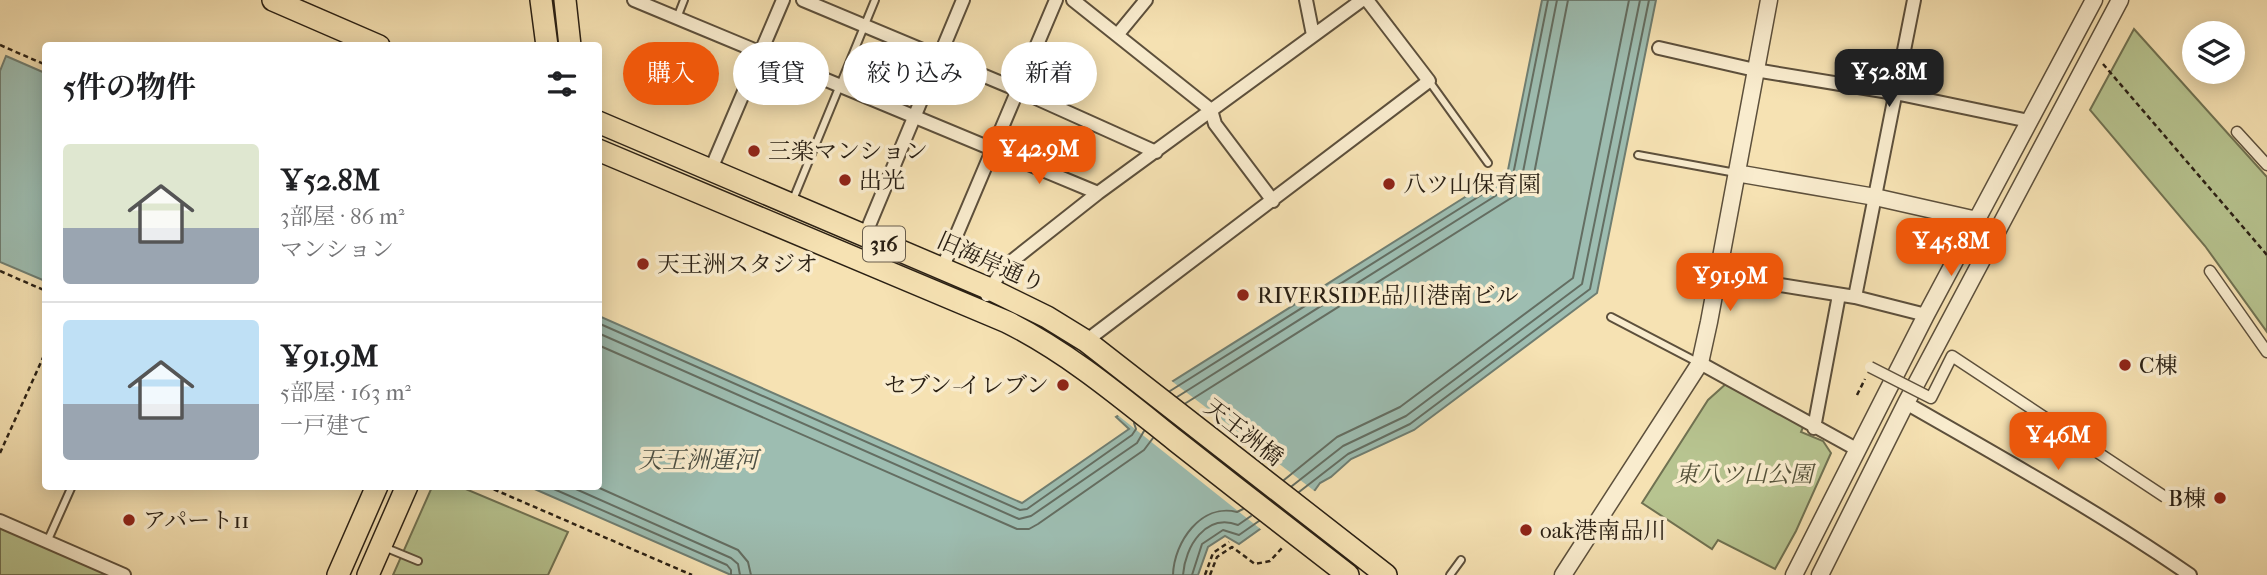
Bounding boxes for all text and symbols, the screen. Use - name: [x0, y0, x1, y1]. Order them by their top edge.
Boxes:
- map controls: [2182, 21, 2245, 84]
- button: layers: [2182, 21, 2245, 84]
- chip: 購入: [623, 42, 719, 105]
- chip: 賃貸: [733, 42, 829, 105]
- chip: 絞り込み: [843, 42, 987, 105]
- chip: 新着: [1001, 42, 1097, 105]
- pin: ¥52.8M: [1832, 50, 1946, 109]
- text: ¥52.8M: [1851, 58, 1927, 85]
- icon: filters: [543, 65, 581, 103]
- text: 5件の物件: [63, 70, 196, 105]
- pin: ¥42.9M: [982, 127, 1096, 186]
- text: ¥42.9M: [999, 135, 1079, 162]
- place label: 三楽マンション: [768, 138, 928, 165]
- marker: 三楽マンション: [746, 143, 762, 159]
- text: ¥52.8M: [280, 163, 380, 198]
- place label: 出光: [859, 167, 905, 194]
- place label: 八ツ山保育園: [1403, 171, 1541, 198]
- icon: home: [119, 172, 203, 256]
- marker: 出光: [837, 172, 853, 188]
- marker: 八ツ山保育園: [1381, 176, 1397, 192]
- text: 3部屋 · 86 m²: [280, 203, 405, 230]
- pin: ¥45.8M: [1894, 218, 2008, 278]
- road number: 316: [863, 226, 905, 262]
- street label: 旧海岸通り: [933, 227, 1049, 298]
- text: ¥45.8M: [1912, 227, 1990, 254]
- text: マンション: [280, 236, 394, 263]
- place label: 天王洲スタジオ: [657, 251, 818, 278]
- pin: ¥91.9M: [1673, 254, 1787, 313]
- marker: 天王洲スタジオ: [635, 256, 651, 272]
- text: ¥91.9M: [1692, 262, 1768, 289]
- place label: RIVERSIDE品川港南ビル: [1257, 282, 1519, 309]
- marker: RIVERSIDE品川港南ビル: [1235, 287, 1251, 303]
- text: ¥91.9M: [280, 339, 378, 374]
- icon: home: [119, 348, 203, 432]
- place label: C棟: [2139, 352, 2178, 379]
- marker: C棟: [2117, 357, 2133, 373]
- place label: セブン-イレブン: [884, 372, 1049, 399]
- marker: セブン-イレブン: [1055, 377, 1071, 393]
- text: 5部屋 · 163 m²: [280, 379, 411, 406]
- street label: 天王洲橋: [1199, 393, 1288, 471]
- text: 一戸建て: [280, 412, 372, 439]
- pin: ¥46M: [2017, 412, 2099, 472]
- text: ¥46M: [2026, 421, 2090, 448]
- water label: 天王洲運河: [638, 446, 762, 474]
- park label: 東八ツ山公園: [1675, 461, 1817, 488]
- place label: B棟: [2168, 485, 2206, 512]
- marker: B棟: [2212, 490, 2228, 506]
- place label: アパート11: [143, 507, 250, 534]
- marker: アパート11: [121, 512, 137, 528]
- place label: oak港南品川: [1540, 517, 1666, 544]
- marker: oak港南品川: [1518, 522, 1534, 538]

